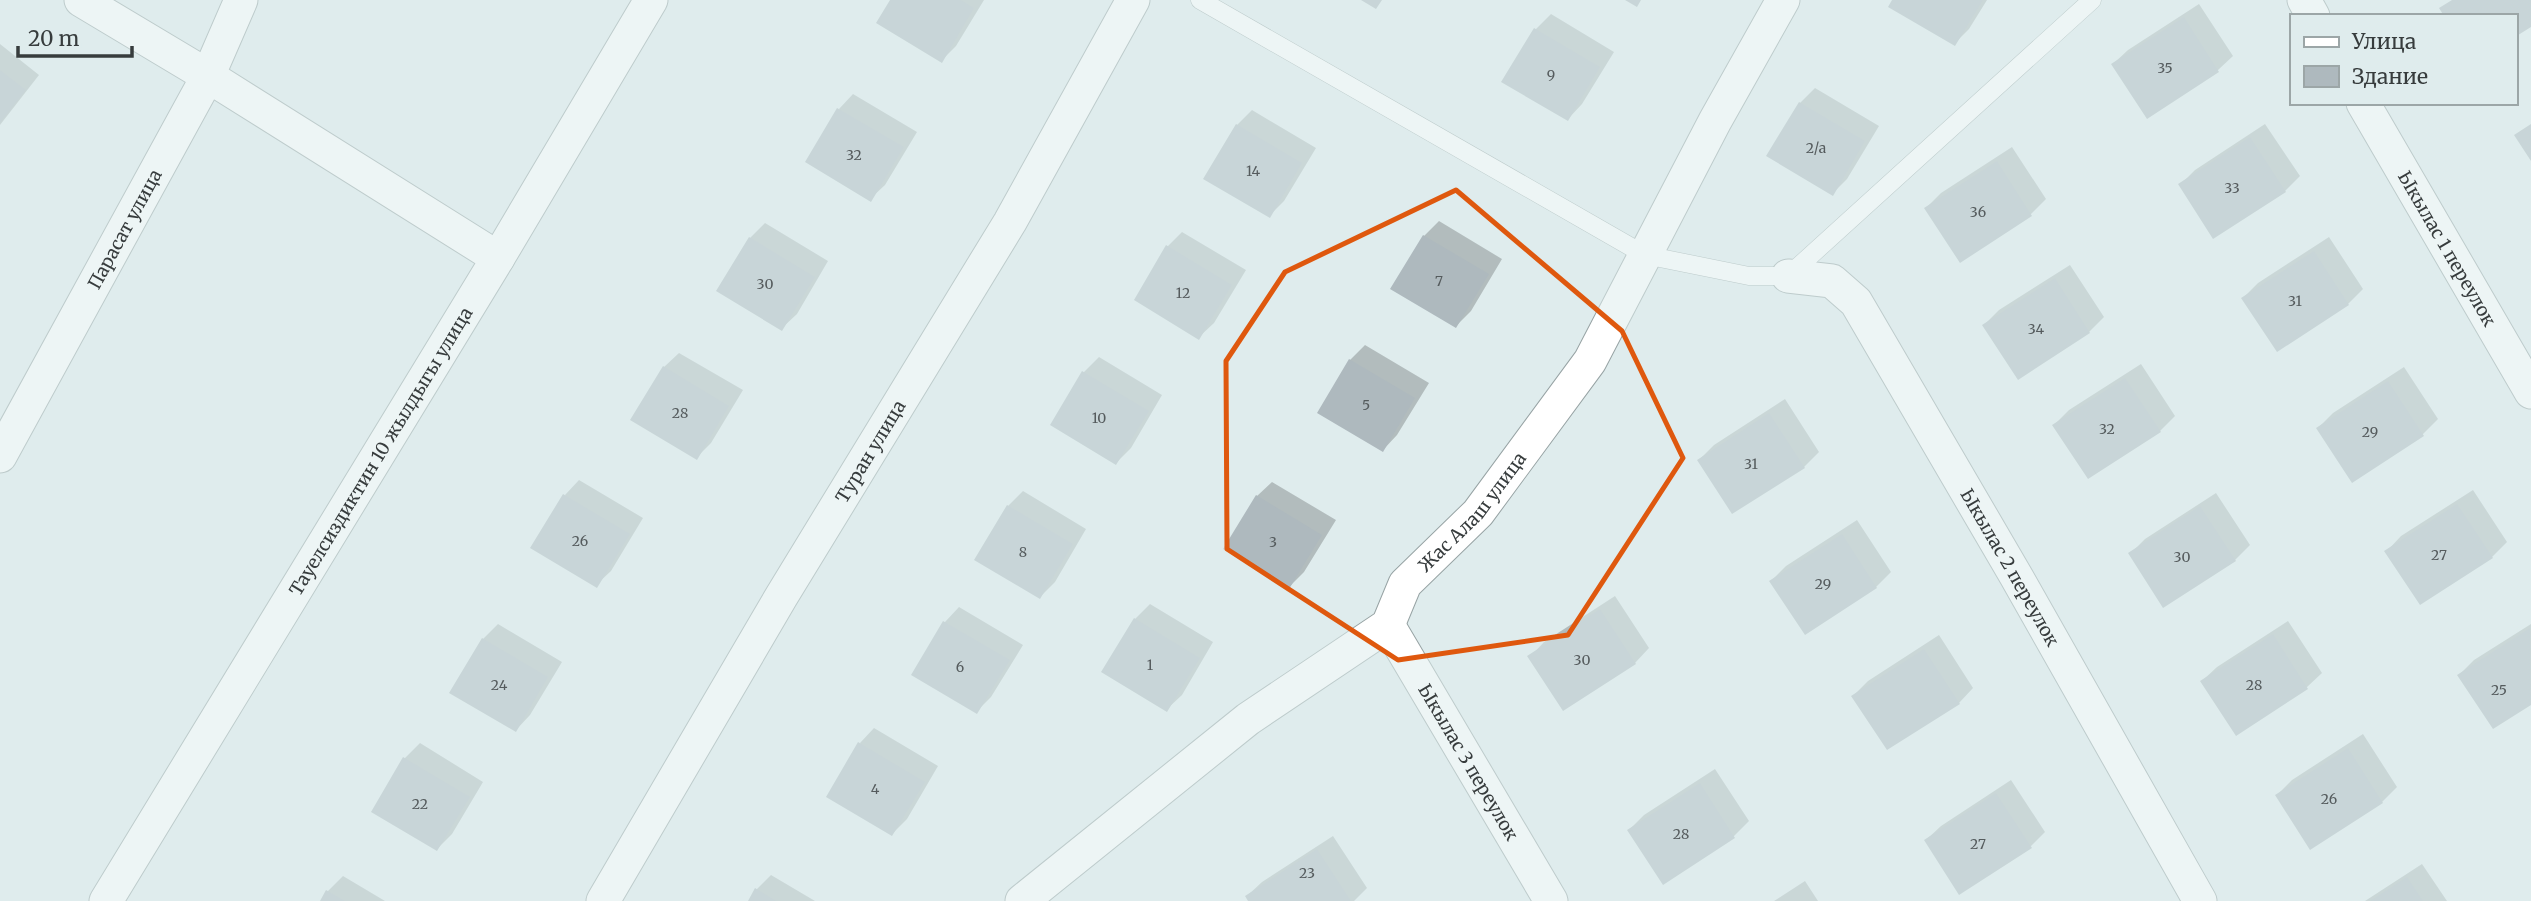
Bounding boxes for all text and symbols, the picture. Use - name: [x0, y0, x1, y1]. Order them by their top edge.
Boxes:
- scale bar: [18, 14, 131, 58]
- legend: [2290, 14, 2517, 105]
- text: 20 m: [28, 25, 80, 52]
- text: Улица: [2351, 28, 2416, 55]
- house number: 35: [2157, 59, 2173, 77]
- text: Здание: [2352, 63, 2428, 90]
- house number: 9: [1547, 66, 1555, 84]
- house number: 2/a: [1806, 139, 1827, 157]
- house number: 32: [846, 146, 862, 164]
- house number: 14: [1246, 162, 1260, 180]
- street label: Парасат улица: [82, 165, 167, 293]
- street label: Ыкылас 1 переулок: [2393, 166, 2502, 331]
- house number: 33: [2224, 179, 2240, 197]
- house number: 36: [1970, 203, 1986, 221]
- house number: 7: [1435, 272, 1443, 290]
- house number: 30: [757, 275, 773, 293]
- house number: 12: [1176, 284, 1190, 302]
- house number: 31: [2288, 292, 2302, 310]
- street label: Тауелсиздиктин 10 жылдыгы улица: [284, 302, 477, 599]
- house number: 34: [2028, 320, 2045, 338]
- street label: Туран улица: [830, 395, 910, 507]
- house number: 5: [1362, 396, 1370, 414]
- house number: 28: [672, 404, 688, 422]
- house number: 10: [1092, 409, 1106, 427]
- house number: 32: [2099, 420, 2115, 438]
- house number: 29: [2362, 423, 2378, 441]
- street label: Жас Алаш улица: [1413, 447, 1531, 577]
- house number: 31: [1744, 455, 1758, 473]
- street label: Ыкылас 2 переулок: [1956, 484, 2065, 651]
- house number: 26: [572, 532, 588, 550]
- house number: 3: [1269, 533, 1277, 551]
- house number: 8: [1019, 543, 1027, 561]
- house number: 27: [2431, 546, 2447, 564]
- house number: 30: [2174, 548, 2190, 566]
- house number: 29: [1815, 575, 1831, 593]
- house number: 30: [1574, 651, 1590, 669]
- house number: 1: [1147, 656, 1153, 674]
- house number: 6: [956, 658, 964, 676]
- house number: 24: [491, 676, 508, 694]
- house number: 28: [2246, 676, 2262, 694]
- street label: Ыкылас 3 переулок: [1414, 679, 1524, 845]
- house number: 25: [2491, 681, 2507, 699]
- house number: 4: [871, 780, 880, 798]
- house number: 26: [2321, 790, 2337, 808]
- house number: 22: [412, 795, 428, 813]
- house number: 28: [1673, 825, 1689, 843]
- house number: 27: [1970, 835, 1986, 853]
- house number: 23: [1299, 864, 1315, 882]

